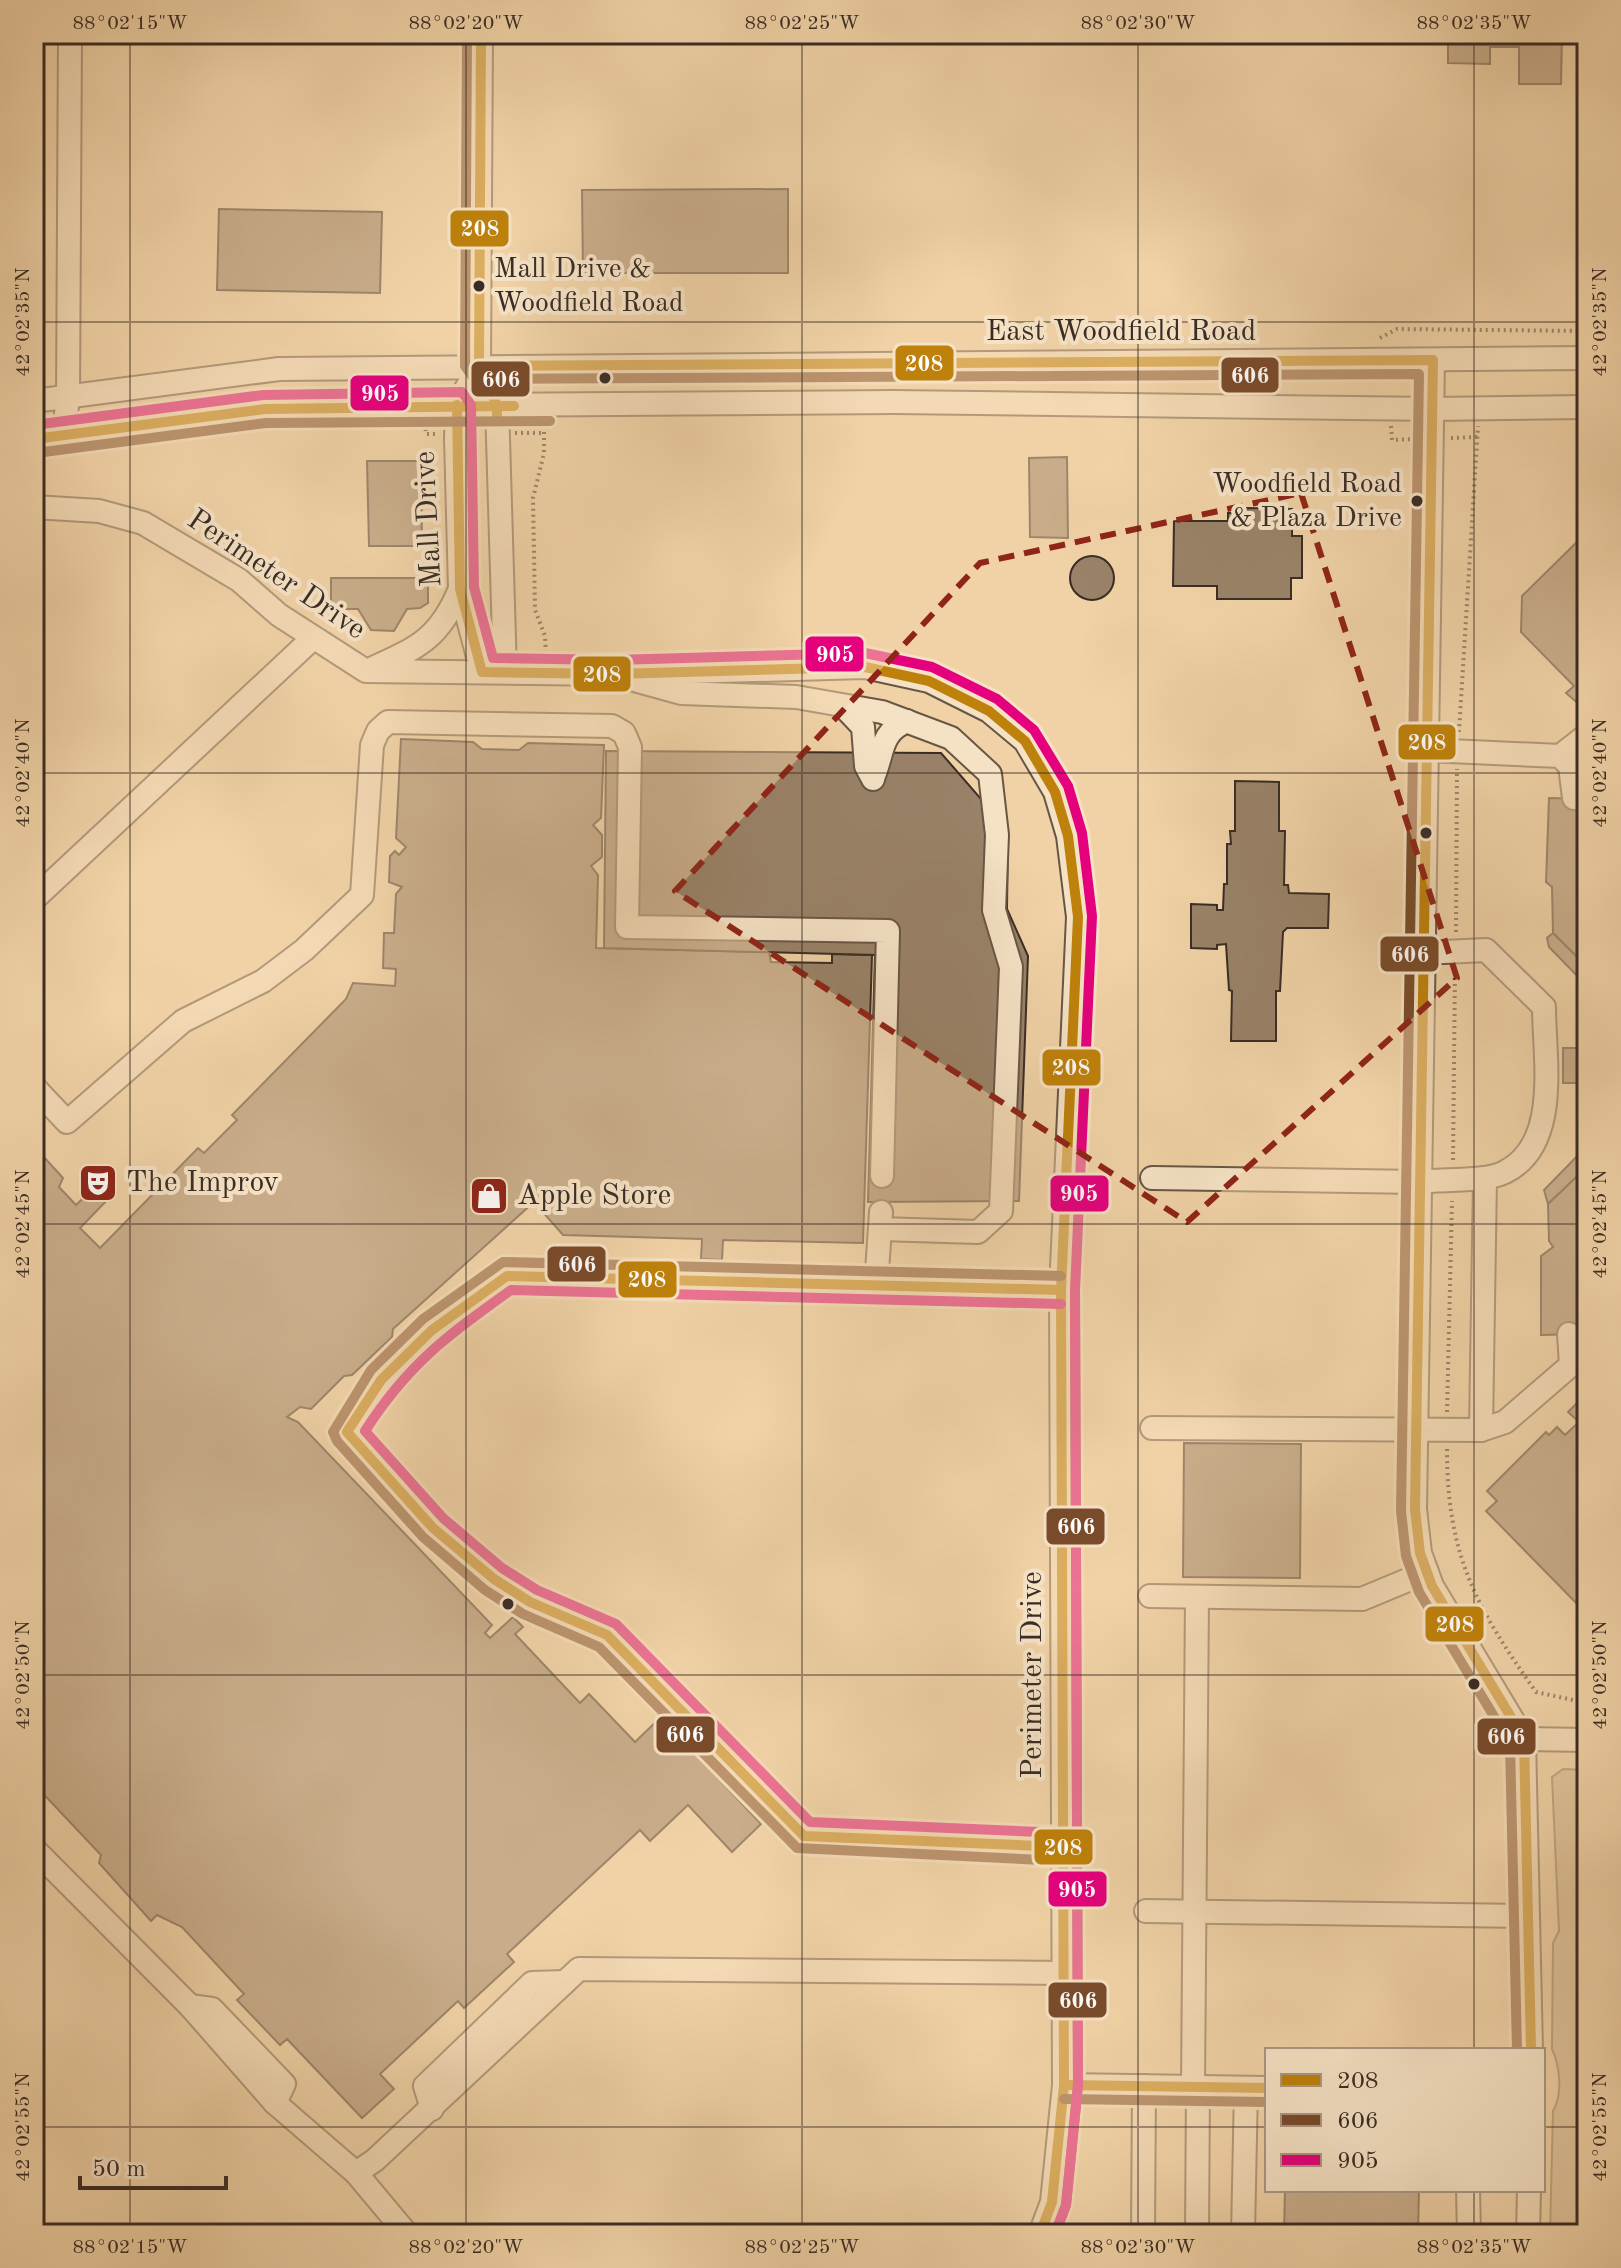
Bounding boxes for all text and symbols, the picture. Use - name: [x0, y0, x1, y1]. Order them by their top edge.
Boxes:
- text: 88°02'15"W: [72, 14, 188, 34]
- text: 88°02'20"W: [408, 14, 524, 34]
- text: 88°02'25"W: [744, 14, 860, 34]
- text: 88°02'30"W: [1080, 14, 1196, 34]
- text: 88°02'35"W: [1416, 14, 1532, 34]
- line badge: 208: [449, 209, 510, 248]
- text: 208: [461, 219, 499, 241]
- place label: Mall Drive & Woodfield Road: [494, 256, 684, 318]
- text: 42°02'35"N: [14, 267, 34, 377]
- text: 42°02'35"N: [1591, 267, 1611, 377]
- marker: Mall Drive & Woodfield Road: [471, 278, 487, 294]
- street label: East Woodfield Road: [986, 317, 1256, 347]
- line badge: 208: [894, 344, 955, 382]
- text: 208: [905, 354, 943, 376]
- line badge: 606: [1220, 356, 1280, 394]
- line badge: 606: [470, 360, 531, 398]
- text: 606: [1231, 366, 1269, 388]
- text: 606: [482, 370, 520, 392]
- unlabelled marker: [597, 370, 613, 386]
- line badge: 905: [349, 374, 410, 412]
- text: 905: [361, 384, 399, 406]
- street label: Mall Drive: [410, 450, 448, 588]
- place label: Woodfield Road & Plaza Drive: [1212, 471, 1402, 533]
- marker: Woodfield Road & Plaza Drive: [1409, 493, 1425, 509]
- street label: Perimeter Drive: [182, 504, 370, 646]
- line badge: 905: [804, 635, 865, 673]
- text: 905: [816, 645, 854, 667]
- line badge: 208: [572, 655, 632, 693]
- text: 208: [583, 665, 621, 687]
- text: 42°02'40"N: [14, 718, 34, 828]
- text: 42°02'40"N: [1591, 718, 1611, 828]
- line badge: 208: [1397, 723, 1457, 761]
- text: 208: [1408, 733, 1446, 755]
- unlabelled marker: [1418, 825, 1434, 841]
- line badge: 606: [1379, 935, 1440, 973]
- text: 606: [1391, 945, 1429, 967]
- line badge: 208: [1041, 1048, 1102, 1087]
- text: 208: [1052, 1058, 1090, 1080]
- theatre icon: The Improv: [77, 1162, 119, 1204]
- place label: The Improv: [126, 1168, 279, 1198]
- text: 42°02'45"N: [14, 1169, 34, 1279]
- text: 42°02'45"N: [1591, 1169, 1611, 1279]
- line badge: 905: [1049, 1174, 1110, 1213]
- shop icon: Apple Store: [468, 1175, 510, 1217]
- place label: Apple Store: [517, 1181, 671, 1211]
- text: 905: [1060, 1184, 1098, 1206]
- line badge: 606: [546, 1245, 607, 1283]
- text: 606: [558, 1255, 596, 1277]
- line badge: 208: [617, 1260, 678, 1299]
- text: 208: [628, 1270, 666, 1292]
- line badge: 606: [1045, 1507, 1106, 1546]
- text: 606: [1057, 1517, 1095, 1539]
- street label: Perimeter Drive: [1018, 1571, 1048, 1779]
- unlabelled marker: [500, 1596, 516, 1612]
- line badge: 208: [1424, 1605, 1485, 1643]
- text: 208: [1436, 1615, 1474, 1637]
- text: 42°02'50"N: [14, 1620, 34, 1730]
- text: 42°02'50"N: [1591, 1620, 1611, 1730]
- unlabelled marker: [1466, 1676, 1482, 1692]
- line badge: 606: [655, 1715, 716, 1754]
- line badge: 606: [1476, 1717, 1537, 1756]
- text: 606: [666, 1725, 704, 1747]
- text: 606: [1487, 1727, 1525, 1749]
- line badge: 208: [1033, 1828, 1094, 1866]
- text: 208: [1044, 1838, 1082, 1860]
- line badge: 905: [1047, 1870, 1108, 1908]
- text: 905: [1058, 1880, 1096, 1902]
- line badge: 606: [1047, 1981, 1108, 2019]
- text: 606: [1059, 1991, 1097, 2013]
- legend: [1265, 2048, 1545, 2192]
- text: 208: [1337, 2070, 1379, 2094]
- text: 42°02'55"N: [14, 2072, 34, 2182]
- text: 42°02'55"N: [1591, 2072, 1611, 2182]
- text: 606: [1337, 2110, 1379, 2134]
- scale bar: [80, 2140, 226, 2190]
- text: 905: [1337, 2150, 1379, 2174]
- text: 50 m: [92, 2158, 146, 2182]
- text: 88°02'15"W: [72, 2238, 188, 2258]
- text: 88°02'20"W: [408, 2238, 524, 2258]
- text: 88°02'25"W: [744, 2238, 860, 2258]
- text: 88°02'30"W: [1080, 2238, 1196, 2258]
- text: 88°02'35"W: [1416, 2238, 1532, 2258]

